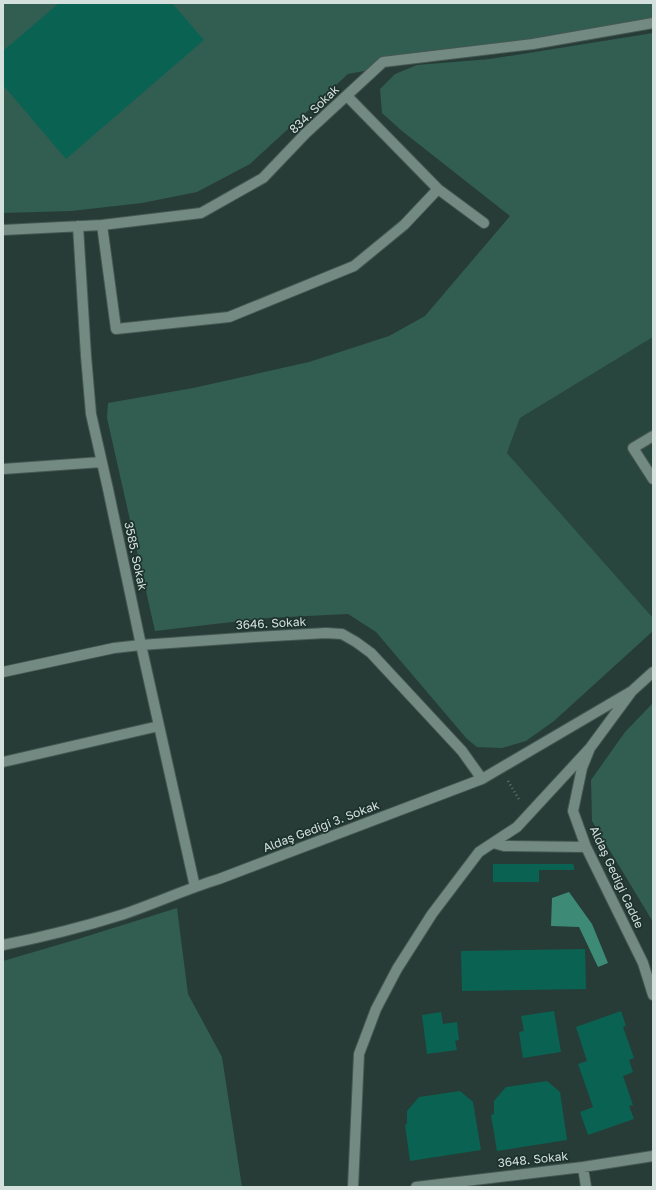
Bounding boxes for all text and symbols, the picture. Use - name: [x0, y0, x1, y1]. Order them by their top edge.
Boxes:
- street label: 834. Sokak: [286, 81, 342, 136]
- street label: 3585. Sokak: [121, 520, 151, 592]
- street label: 3646. Sokak: [235, 614, 307, 632]
- street label: Aldaş Gediği 3. Sokak: [261, 797, 381, 855]
- street label: Aldaş Gediği Cadde: [587, 823, 647, 931]
- street label: 3648. Sokak: [497, 1148, 569, 1170]

